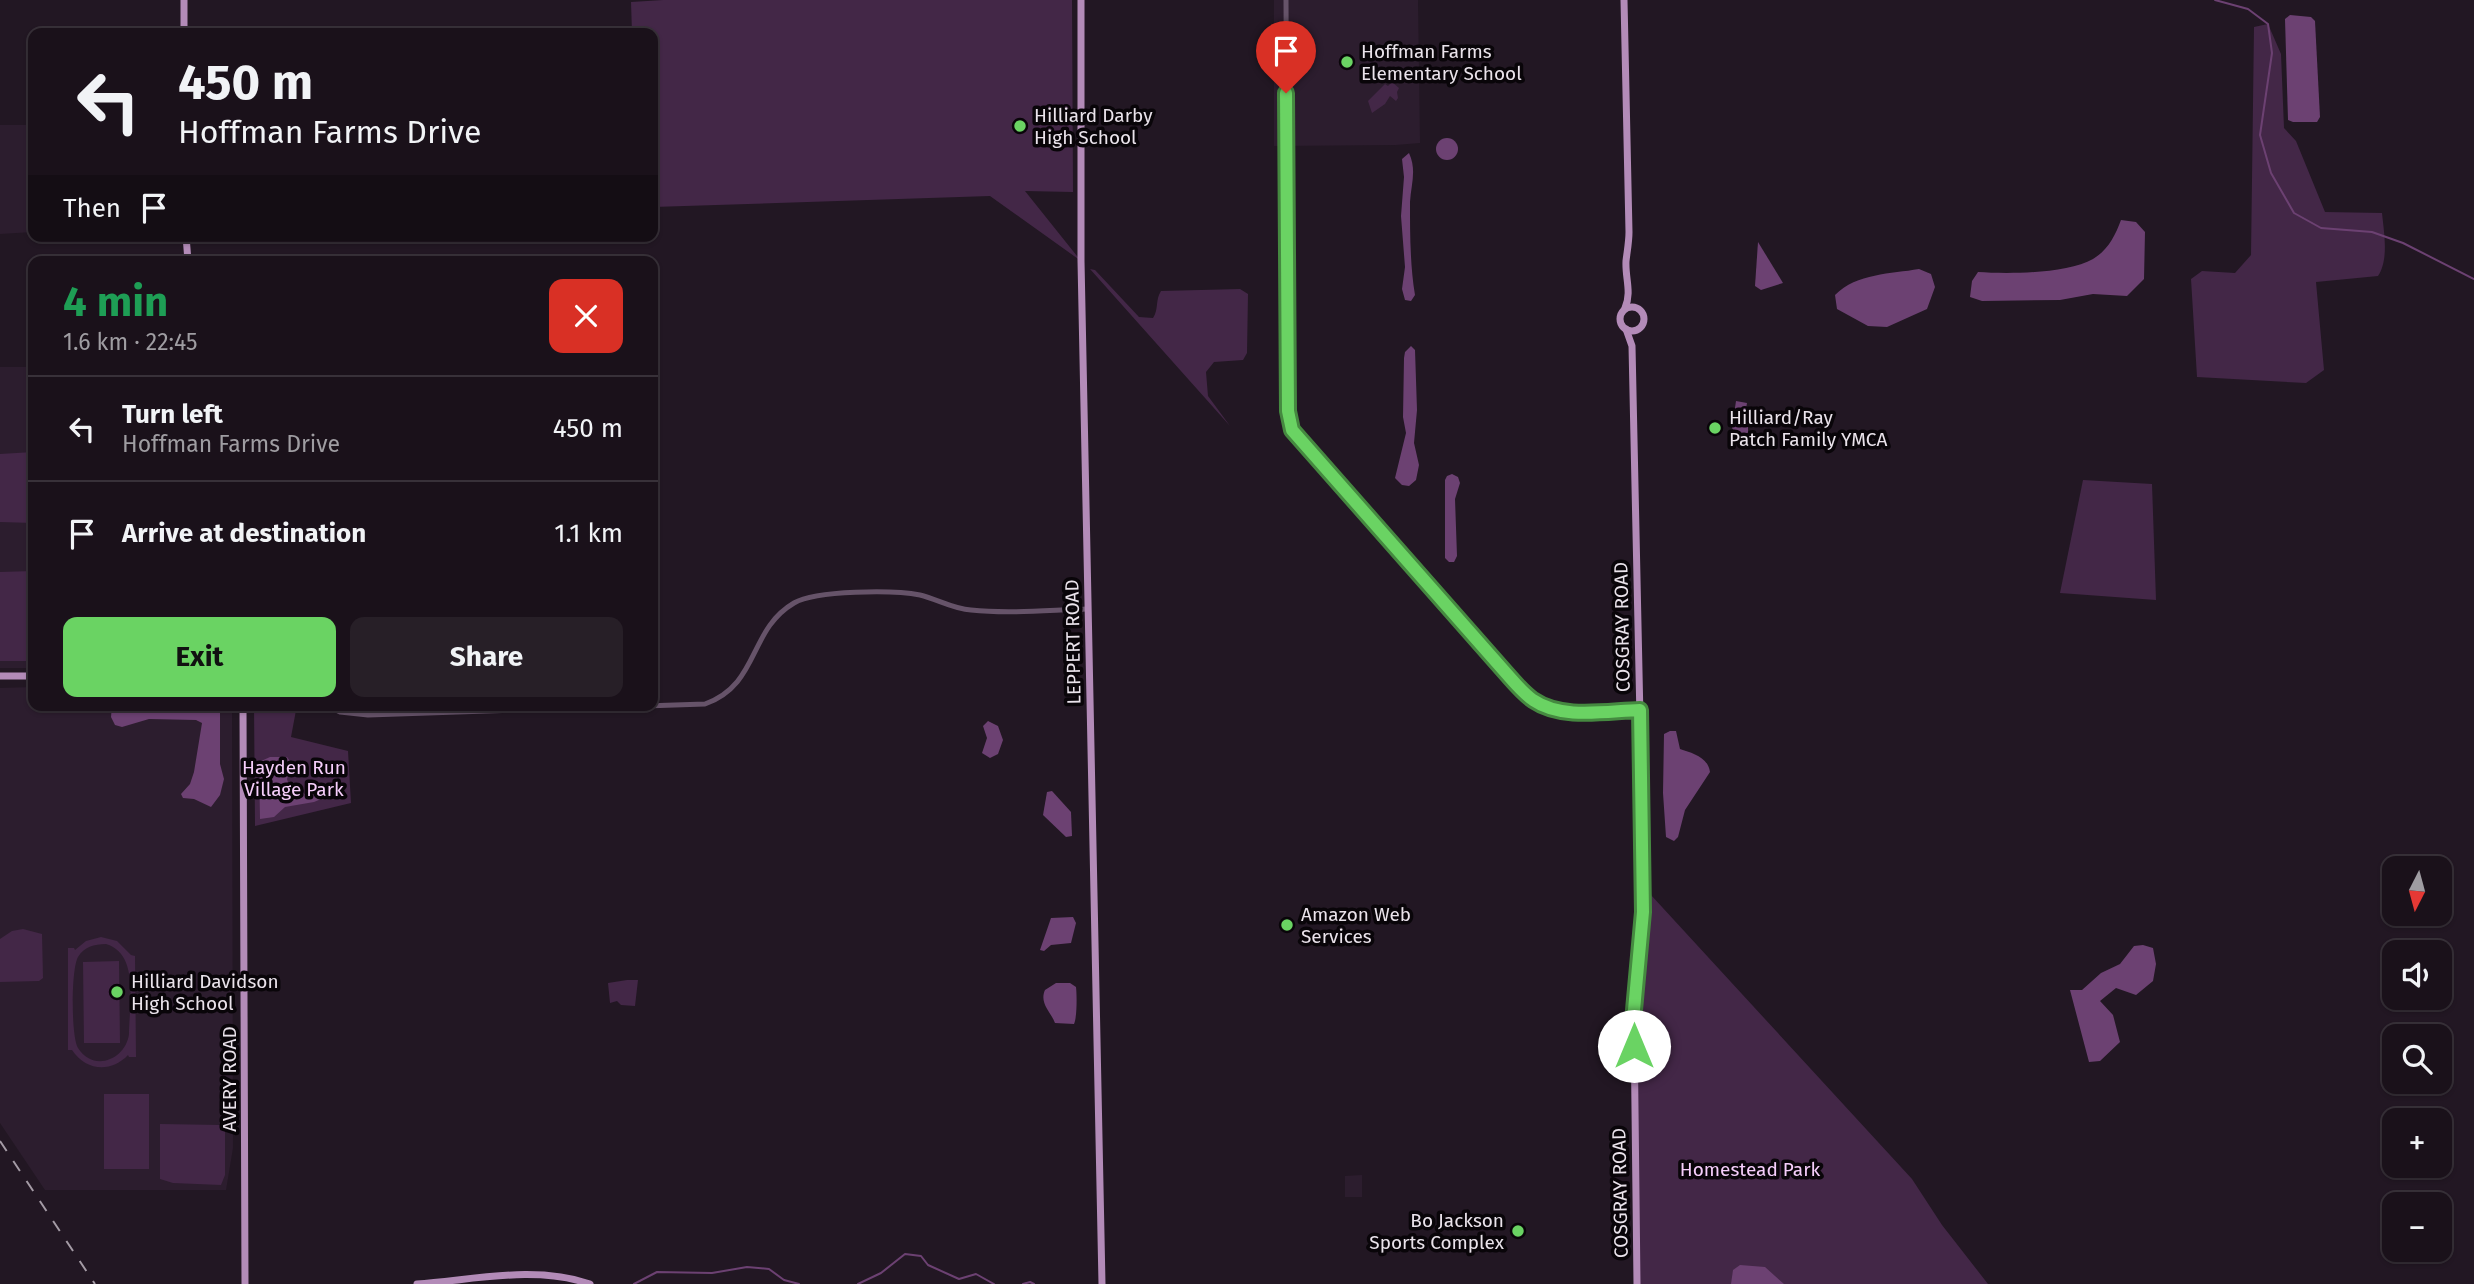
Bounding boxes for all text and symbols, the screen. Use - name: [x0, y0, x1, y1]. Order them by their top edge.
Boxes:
- pin: [1256, 21, 1316, 93]
- icon: arrive: [1267, 32, 1305, 70]
- place label: Hoffman Farms Elementary School: [1361, 40, 1522, 85]
- text: 450 m: [178, 53, 313, 112]
- marker: Hoffman Farms Elementary School: [1339, 54, 1355, 70]
- icon: left: [63, 56, 154, 147]
- place label: Hilliard Darby High School: [1034, 104, 1153, 149]
- text: Hoffman Farms Drive: [178, 113, 481, 151]
- marker: Hilliard Darby High School: [1012, 118, 1028, 134]
- icon: arrive: [135, 189, 173, 227]
- text: Then: [63, 193, 121, 224]
- text: 4 min: [63, 277, 168, 327]
- button: close: [549, 279, 623, 353]
- text: 1.6 km · 22:45: [63, 328, 198, 356]
- text: Turn left: [122, 399, 223, 430]
- place label: Hilliard/Ray Patch Family YMCA: [1729, 406, 1887, 451]
- icon: left: [63, 410, 101, 448]
- text: 450 m: [553, 413, 623, 444]
- marker: Hilliard/Ray Patch Family YMCA: [1707, 420, 1723, 436]
- text: Hoffman Farms Drive: [122, 430, 340, 458]
- icon: arrive: [63, 515, 101, 553]
- text: Arrive at destination: [122, 518, 366, 549]
- text: 1.1 km: [554, 518, 623, 549]
- street label: COSGRAY ROAD: [1609, 562, 1635, 692]
- street label: LEPPERT ROAD: [1060, 579, 1086, 705]
- button: Exit: [63, 617, 336, 697]
- button: Share: [350, 617, 623, 697]
- park label: Hayden Run Village Park: [242, 756, 346, 801]
- north arrow: [2382, 856, 2452, 926]
- map controls: [2382, 856, 2452, 1262]
- place label: Amazon Web Services: [1301, 903, 1411, 948]
- marker: Amazon Web Services: [1279, 917, 1295, 933]
- button: sound: [2382, 940, 2452, 1010]
- place label: Hilliard Davidson High School: [131, 970, 279, 1015]
- marker: Hilliard Davidson High School: [109, 984, 125, 1000]
- position arrow: [1597, 1009, 1671, 1083]
- button: search: [2382, 1024, 2452, 1094]
- street label: AVERY ROAD: [218, 1026, 241, 1132]
- button: +: [2382, 1108, 2452, 1178]
- street label: COSGRAY ROAD: [1607, 1128, 1633, 1258]
- park label: Homestead Park: [1680, 1158, 1820, 1181]
- button: −: [2382, 1192, 2452, 1262]
- place label: Bo Jackson Sports Complex: [1369, 1209, 1505, 1254]
- marker: Bo Jackson Sports Complex: [1510, 1223, 1526, 1239]

